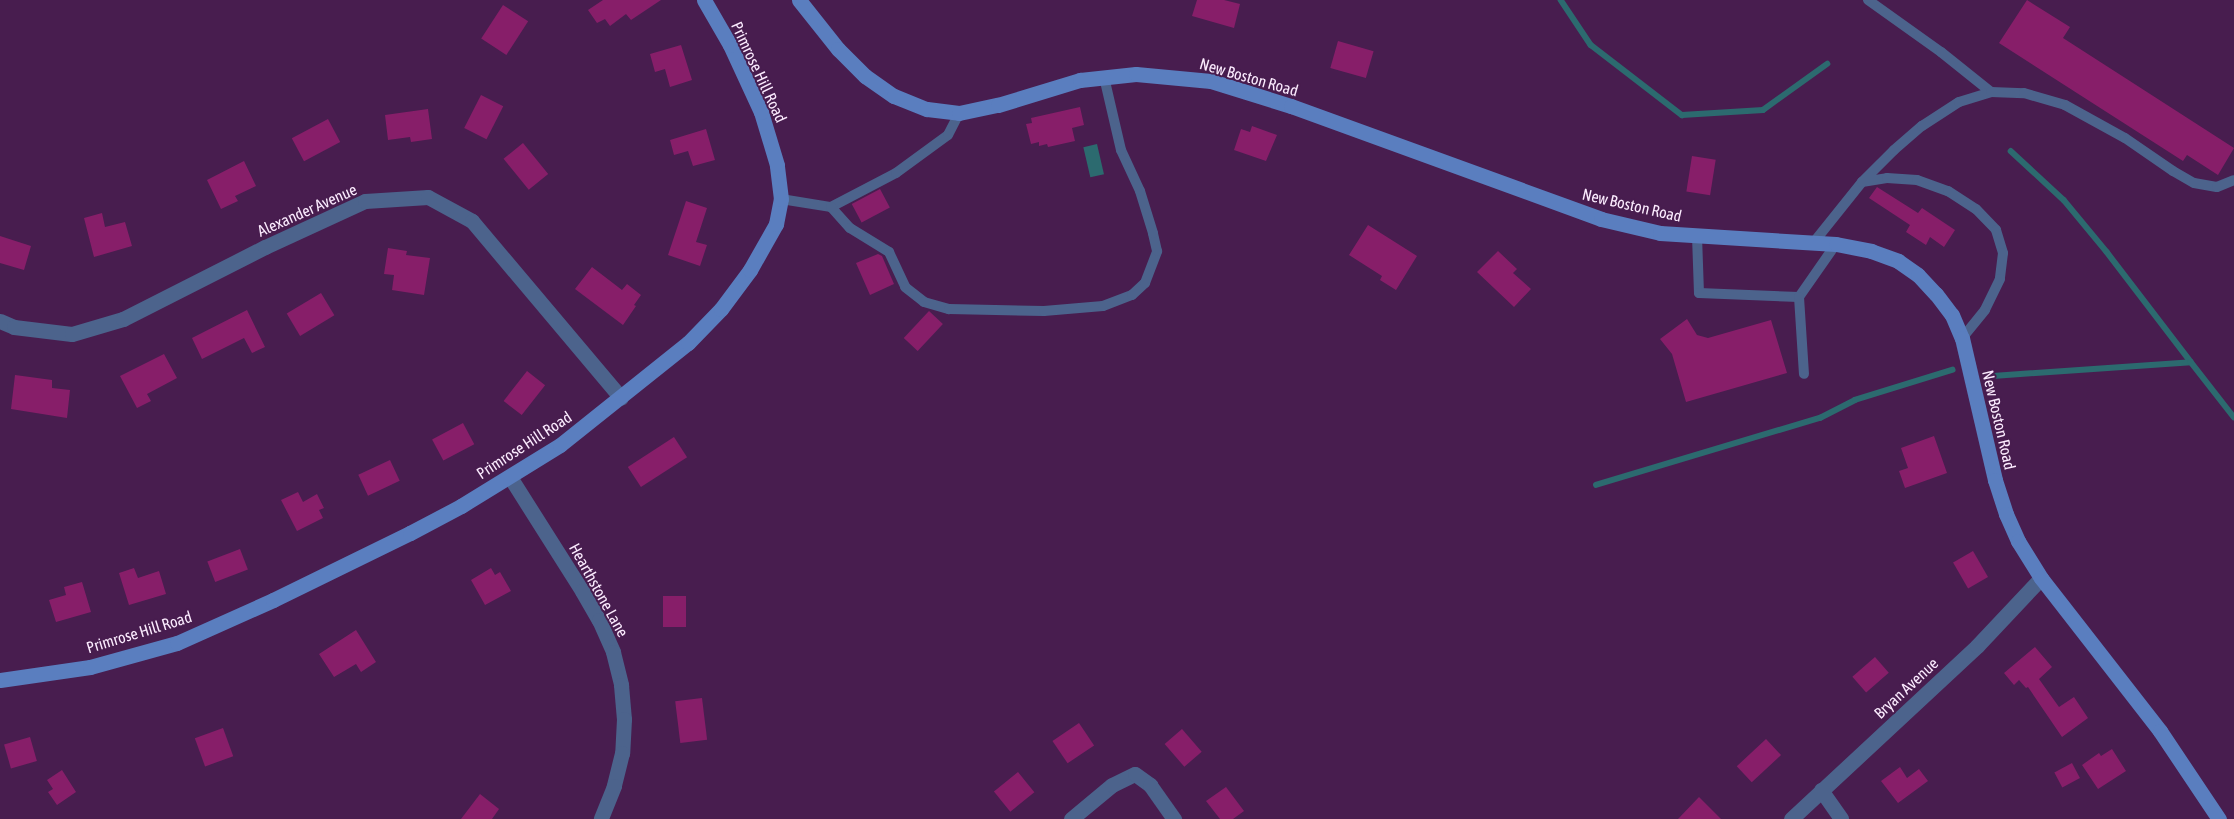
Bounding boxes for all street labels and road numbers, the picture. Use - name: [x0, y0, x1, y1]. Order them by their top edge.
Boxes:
- street label: Primrose Hill Road: [727, 18, 791, 126]
- street label: New Boston Road: [1198, 54, 1300, 100]
- street label: Alexander Avenue: [254, 180, 360, 240]
- street label: New Boston Road: [1580, 184, 1684, 226]
- street label: New Boston Road: [1978, 368, 2020, 472]
- street label: Primrose Hill Road: [473, 407, 575, 483]
- street label: Hearthstone Lane: [565, 540, 633, 640]
- street label: Primrose Hill Road: [84, 607, 194, 657]
- street label: Bryan Avenue: [1870, 654, 1942, 722]

